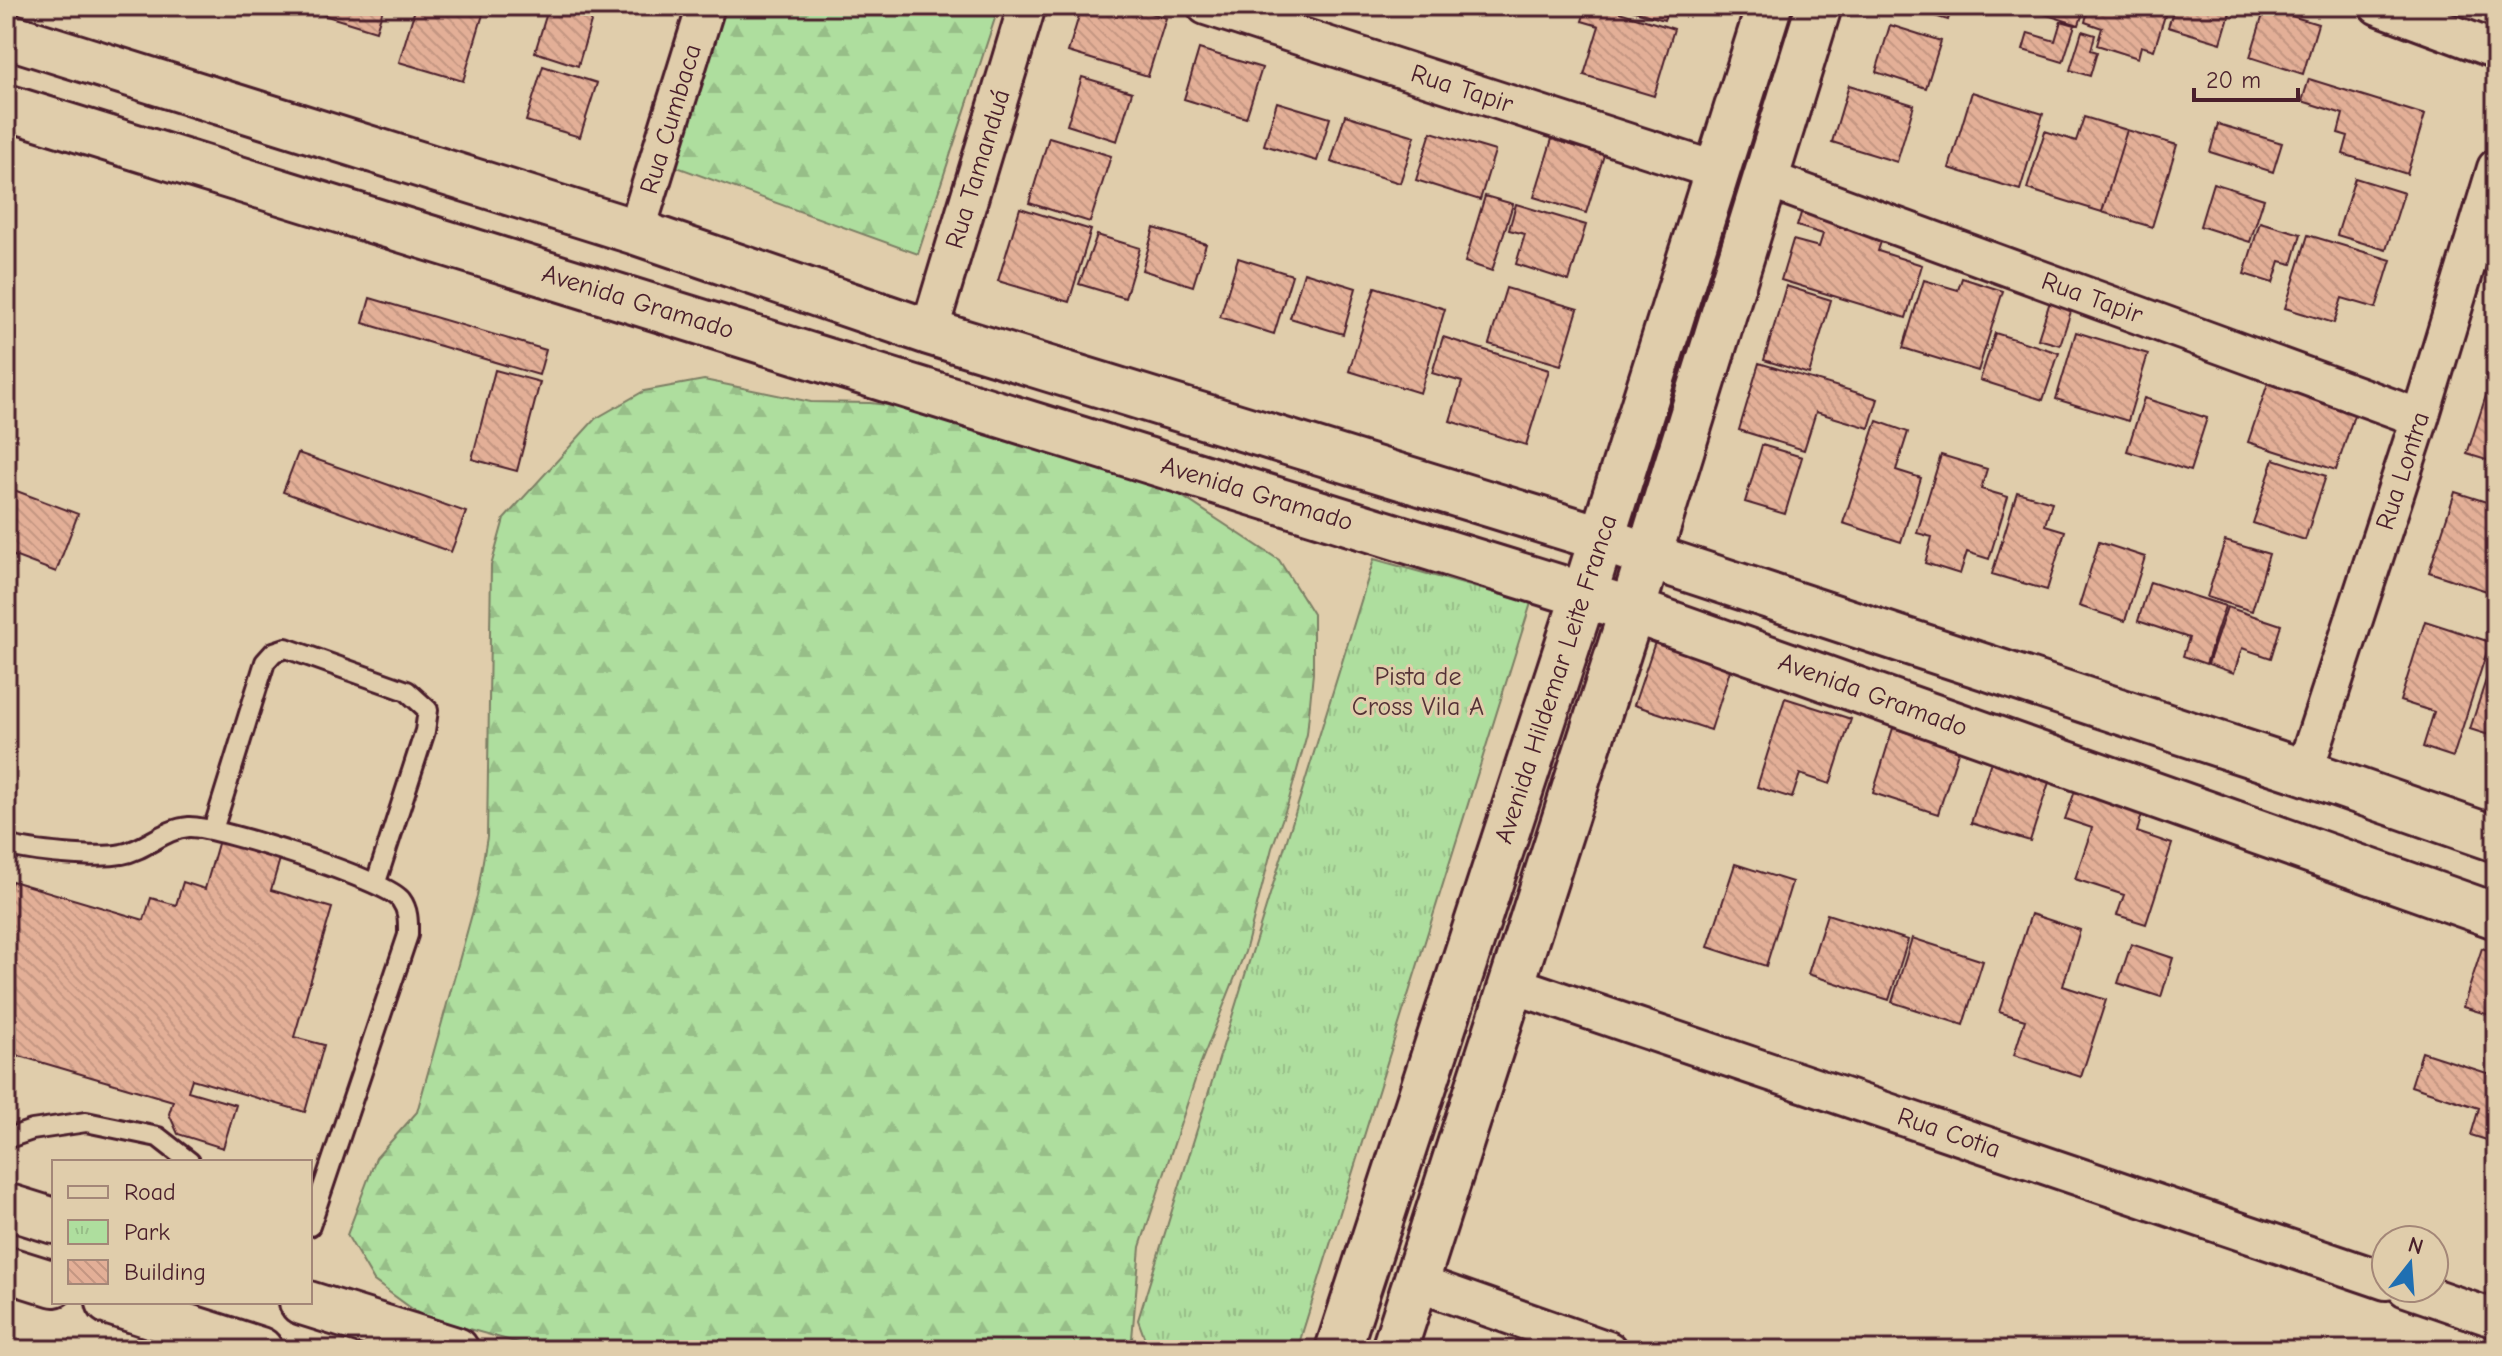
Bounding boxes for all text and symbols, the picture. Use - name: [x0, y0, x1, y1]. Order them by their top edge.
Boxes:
- street label: Rua Cumbaca: [634, 41, 708, 197]
- scale bar: [2194, 52, 2298, 102]
- street label: Rua Tapir: [1407, 58, 1517, 120]
- text: 20 m: [2206, 66, 2261, 94]
- street label: Rua Tamanduá: [940, 86, 1016, 252]
- street label: Avenida Gramado: [538, 259, 738, 345]
- street label: Rua Tapir: [2037, 266, 2147, 330]
- street label: Rua Lontra: [2370, 408, 2436, 534]
- street label: Avenida Gramado: [1157, 451, 1357, 537]
- street label: Avenida Hildemar Leite Franca: [1489, 511, 1623, 847]
- street label: Avenida Gramado: [1774, 647, 1972, 743]
- park label: Pista de Cross Vila A: [1352, 662, 1484, 722]
- street label: Rua Cotia: [1893, 1101, 2005, 1165]
- legend: [52, 1160, 312, 1304]
- text: Road: [124, 1178, 176, 1206]
- text: Park: [124, 1218, 170, 1246]
- north arrow: [2370, 1224, 2450, 1304]
- text: N: [2405, 1231, 2426, 1260]
- text: Building: [124, 1258, 206, 1286]

